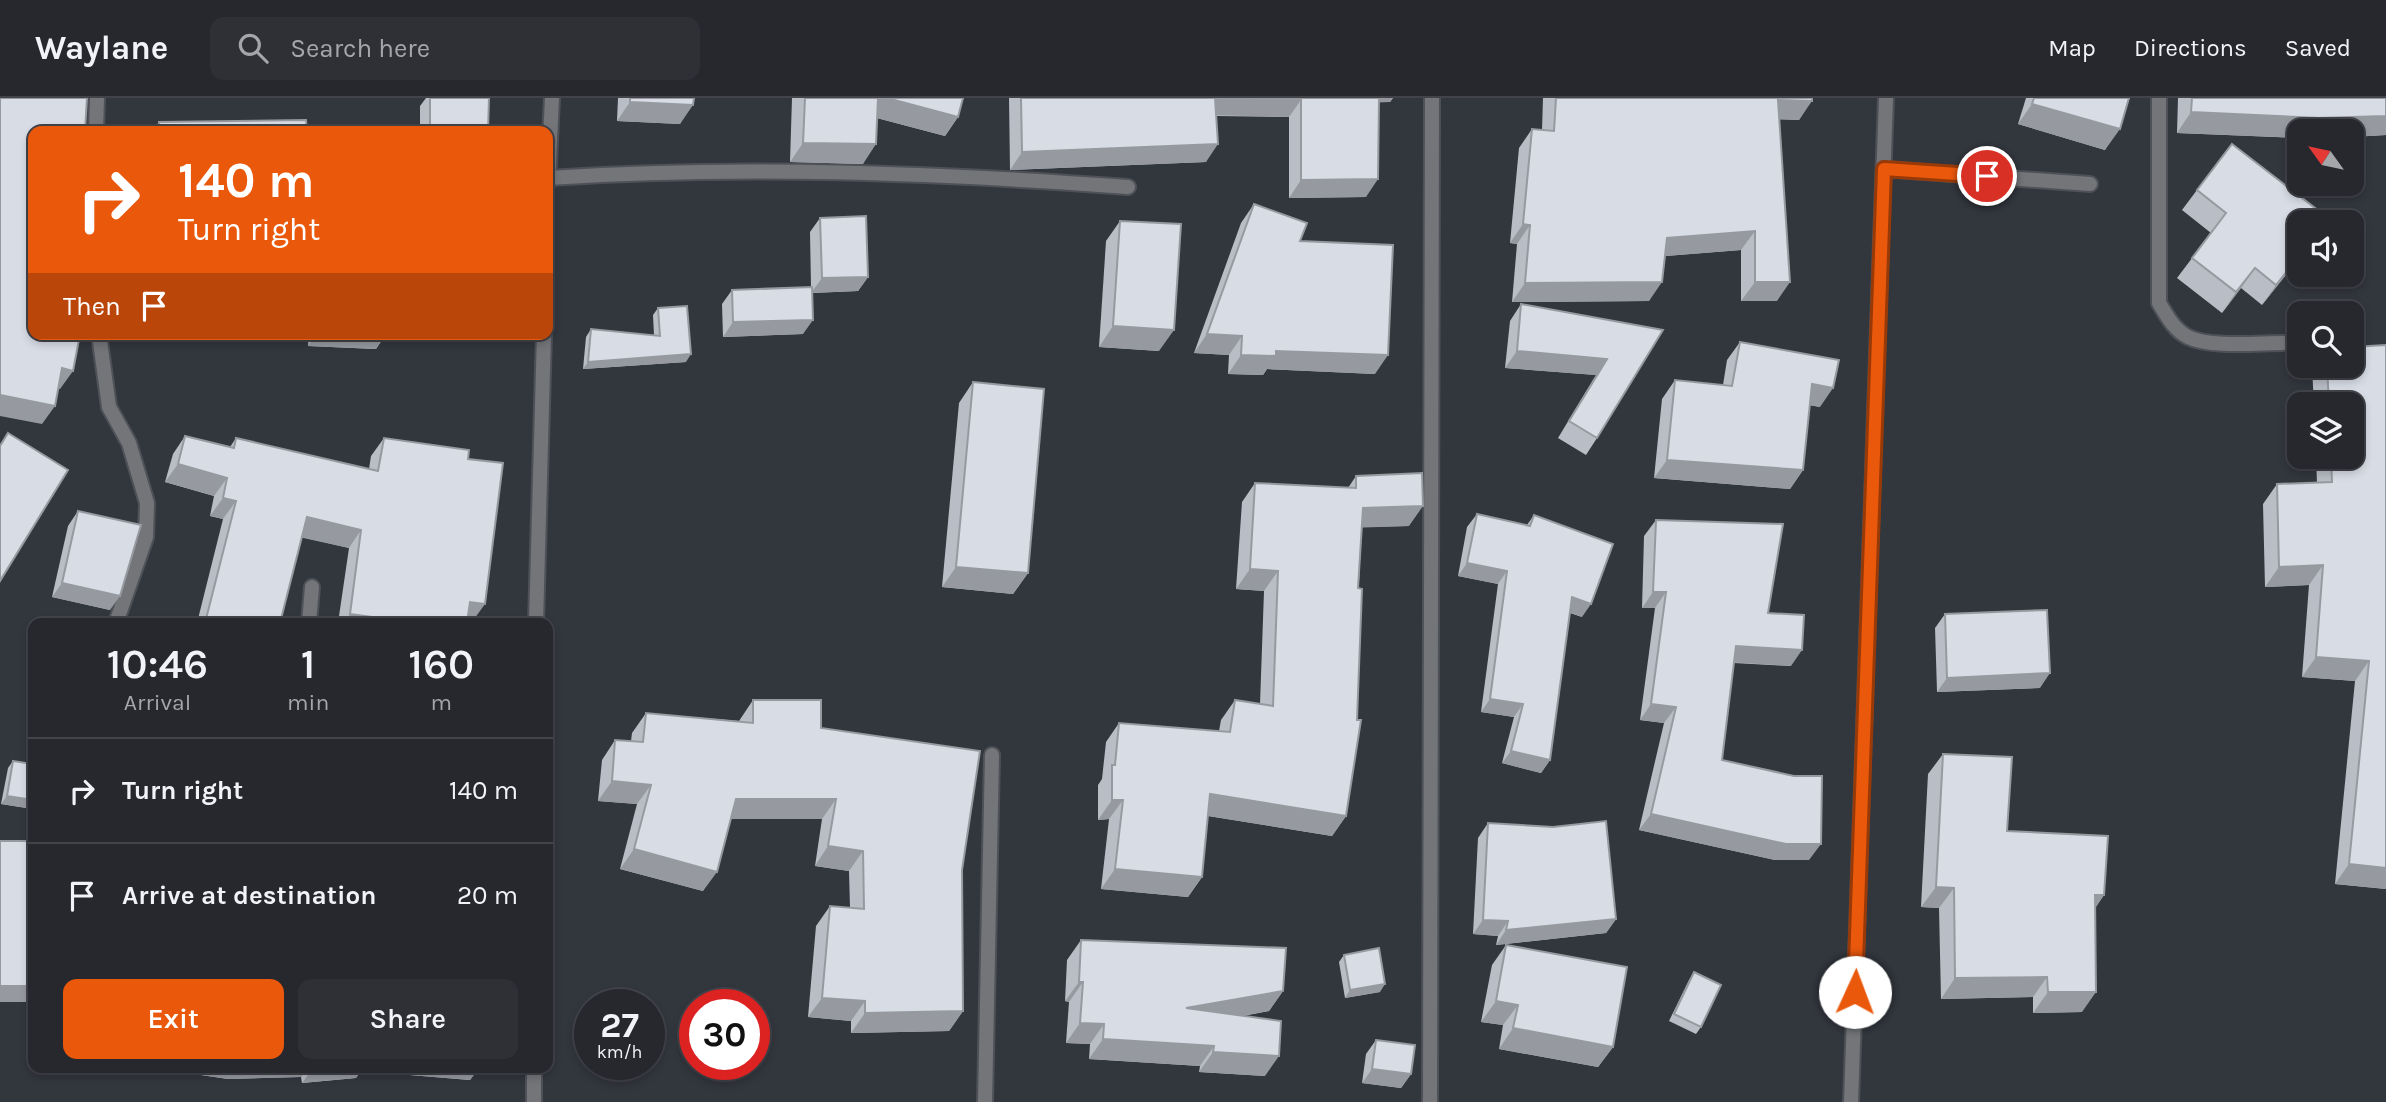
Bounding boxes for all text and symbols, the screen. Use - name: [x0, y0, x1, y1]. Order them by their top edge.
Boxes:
- search box: [210, 17, 700, 80]
- text: Waylane: [35, 29, 168, 67]
- icon: search: [234, 29, 272, 67]
- text: Search here: [290, 33, 430, 64]
- text: Map: [2048, 34, 2096, 62]
- text: Directions: [2134, 34, 2247, 62]
- text: Saved: [2285, 34, 2351, 62]
- north arrow: [2287, 119, 2364, 196]
- map controls: [2287, 119, 2364, 469]
- pin: [1957, 146, 2017, 206]
- text: 140 m: [178, 152, 315, 209]
- icon: right: [63, 154, 154, 245]
- icon: arrive: [1968, 157, 2006, 195]
- button: sound: [2287, 210, 2364, 287]
- text: Turn right: [178, 211, 320, 248]
- icon: arrive: [135, 287, 173, 325]
- text: Then: [63, 291, 121, 322]
- button: search: [2287, 301, 2364, 378]
- button: layers: [2287, 392, 2364, 469]
- text: 10:46: [107, 639, 208, 689]
- text: 1: [301, 639, 316, 689]
- text: 160: [408, 639, 474, 689]
- text: Arrival: [124, 689, 191, 716]
- text: min: [287, 689, 329, 716]
- text: m: [430, 689, 452, 716]
- icon: right: [63, 772, 101, 810]
- text: Turn right: [122, 775, 243, 806]
- text: 140 m: [449, 775, 518, 806]
- icon: arrive: [63, 877, 101, 915]
- text: Arrive at destination: [122, 880, 376, 911]
- text: 20 m: [457, 880, 518, 911]
- position arrow: [1818, 955, 1892, 1029]
- button: Exit: [63, 979, 284, 1059]
- button: Share: [298, 979, 518, 1059]
- speed limit sign: 30: [679, 989, 770, 1080]
- text: 27: [600, 1005, 639, 1046]
- text: km/h: [597, 1041, 642, 1063]

